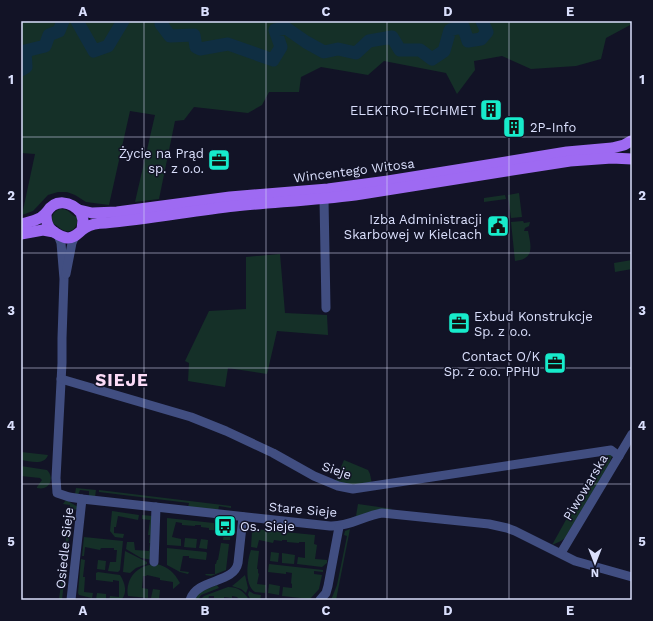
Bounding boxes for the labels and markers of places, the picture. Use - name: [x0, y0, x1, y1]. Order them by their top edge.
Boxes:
- building icon: ELEKTRO-TECHMET: [478, 97, 504, 123]
- place label: ELEKTRO-TECHMET: [350, 103, 476, 118]
- building icon: 2P-Info: [501, 114, 527, 140]
- place label: 2P-Info: [530, 120, 576, 135]
- place label: Życie na Prąd sp. z o.o.: [119, 146, 204, 176]
- office icon: Życie na Prąd sp. z o.o.: [206, 147, 232, 173]
- place label: Izba Administracji Skarbowej w Kielcach: [344, 212, 482, 242]
- public building icon: Izba Administracji Skarbowej w Kielcach: [485, 213, 511, 239]
- place label: Exbud Konstrukcje Sp. z o.o.: [474, 309, 593, 339]
- office icon: Exbud Konstrukcje Sp. z o.o.: [446, 310, 472, 336]
- place label: Contact O/K Sp. z o.o. PPHU: [444, 349, 540, 379]
- office icon: Contact O/K Sp. z o.o. PPHU: [542, 350, 568, 376]
- bus stop icon: Os. Sieje: [212, 513, 238, 539]
- place label: Os. Sieje: [240, 519, 295, 534]

